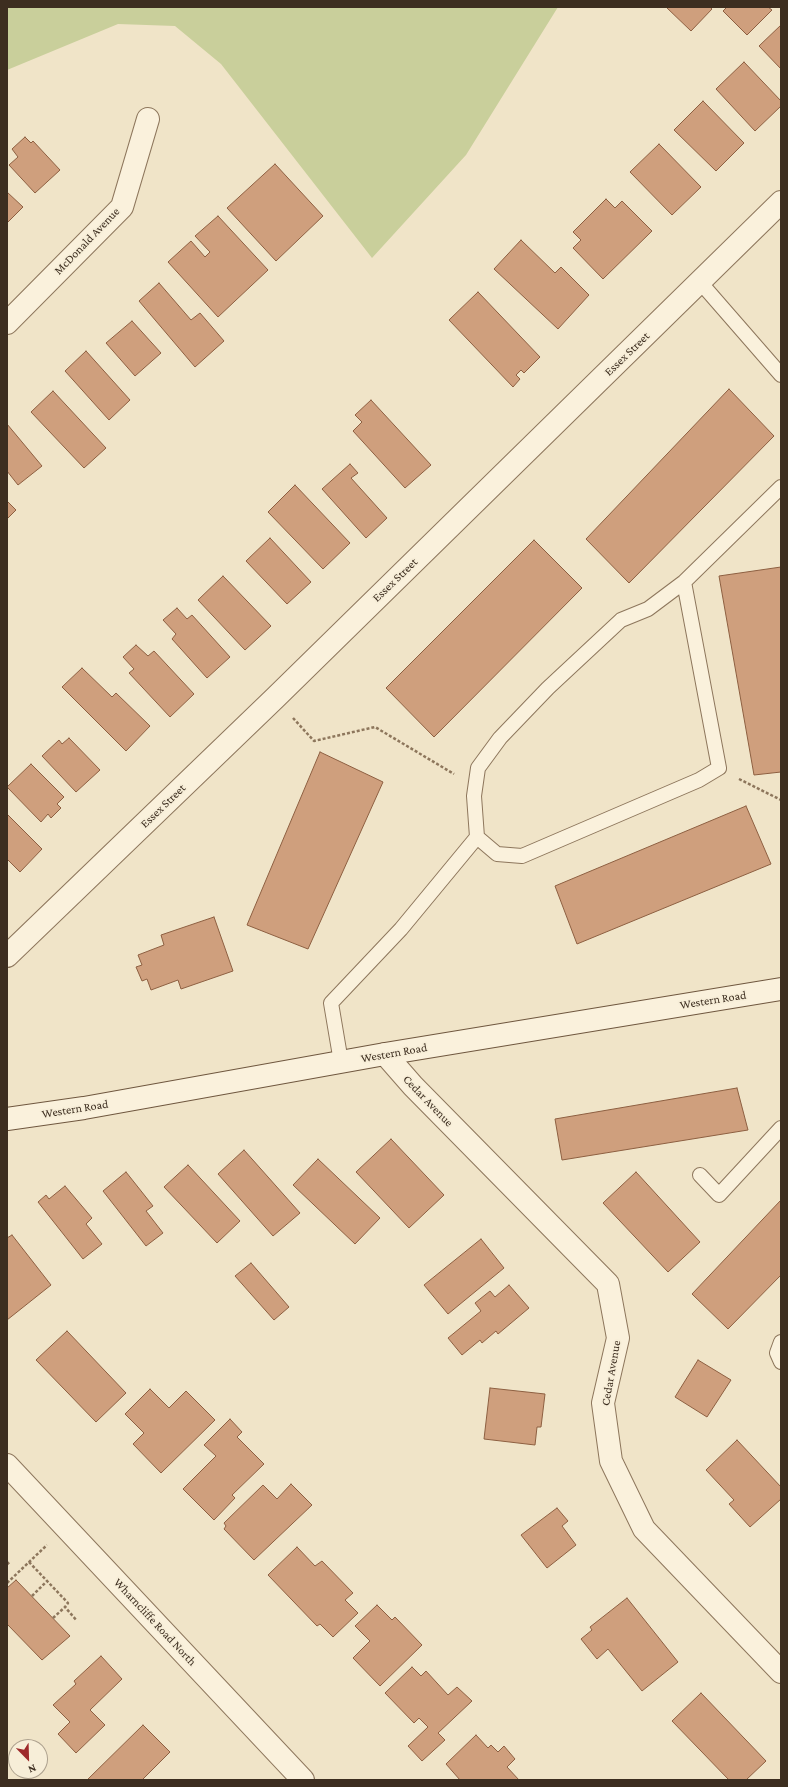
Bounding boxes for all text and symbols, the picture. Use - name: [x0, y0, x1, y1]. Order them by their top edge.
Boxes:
- street label: McDonald Avenue: [51, 204, 123, 278]
- street label: Essex Street: [601, 329, 653, 379]
- street label: Essex Street: [369, 555, 421, 605]
- street label: Essex Street: [137, 781, 189, 831]
- street label: Western Road: [679, 988, 747, 1012]
- street label: Western Road: [360, 1040, 428, 1066]
- street label: Cedar Avenue: [400, 1072, 456, 1130]
- street label: Western Road: [41, 1097, 109, 1121]
- street label: Cedar Avenue: [598, 1339, 624, 1407]
- street label: Wharncliffe Road North: [111, 1575, 199, 1669]
- north arrow: [8, 1739, 48, 1779]
- text: N: [27, 1762, 38, 1776]

